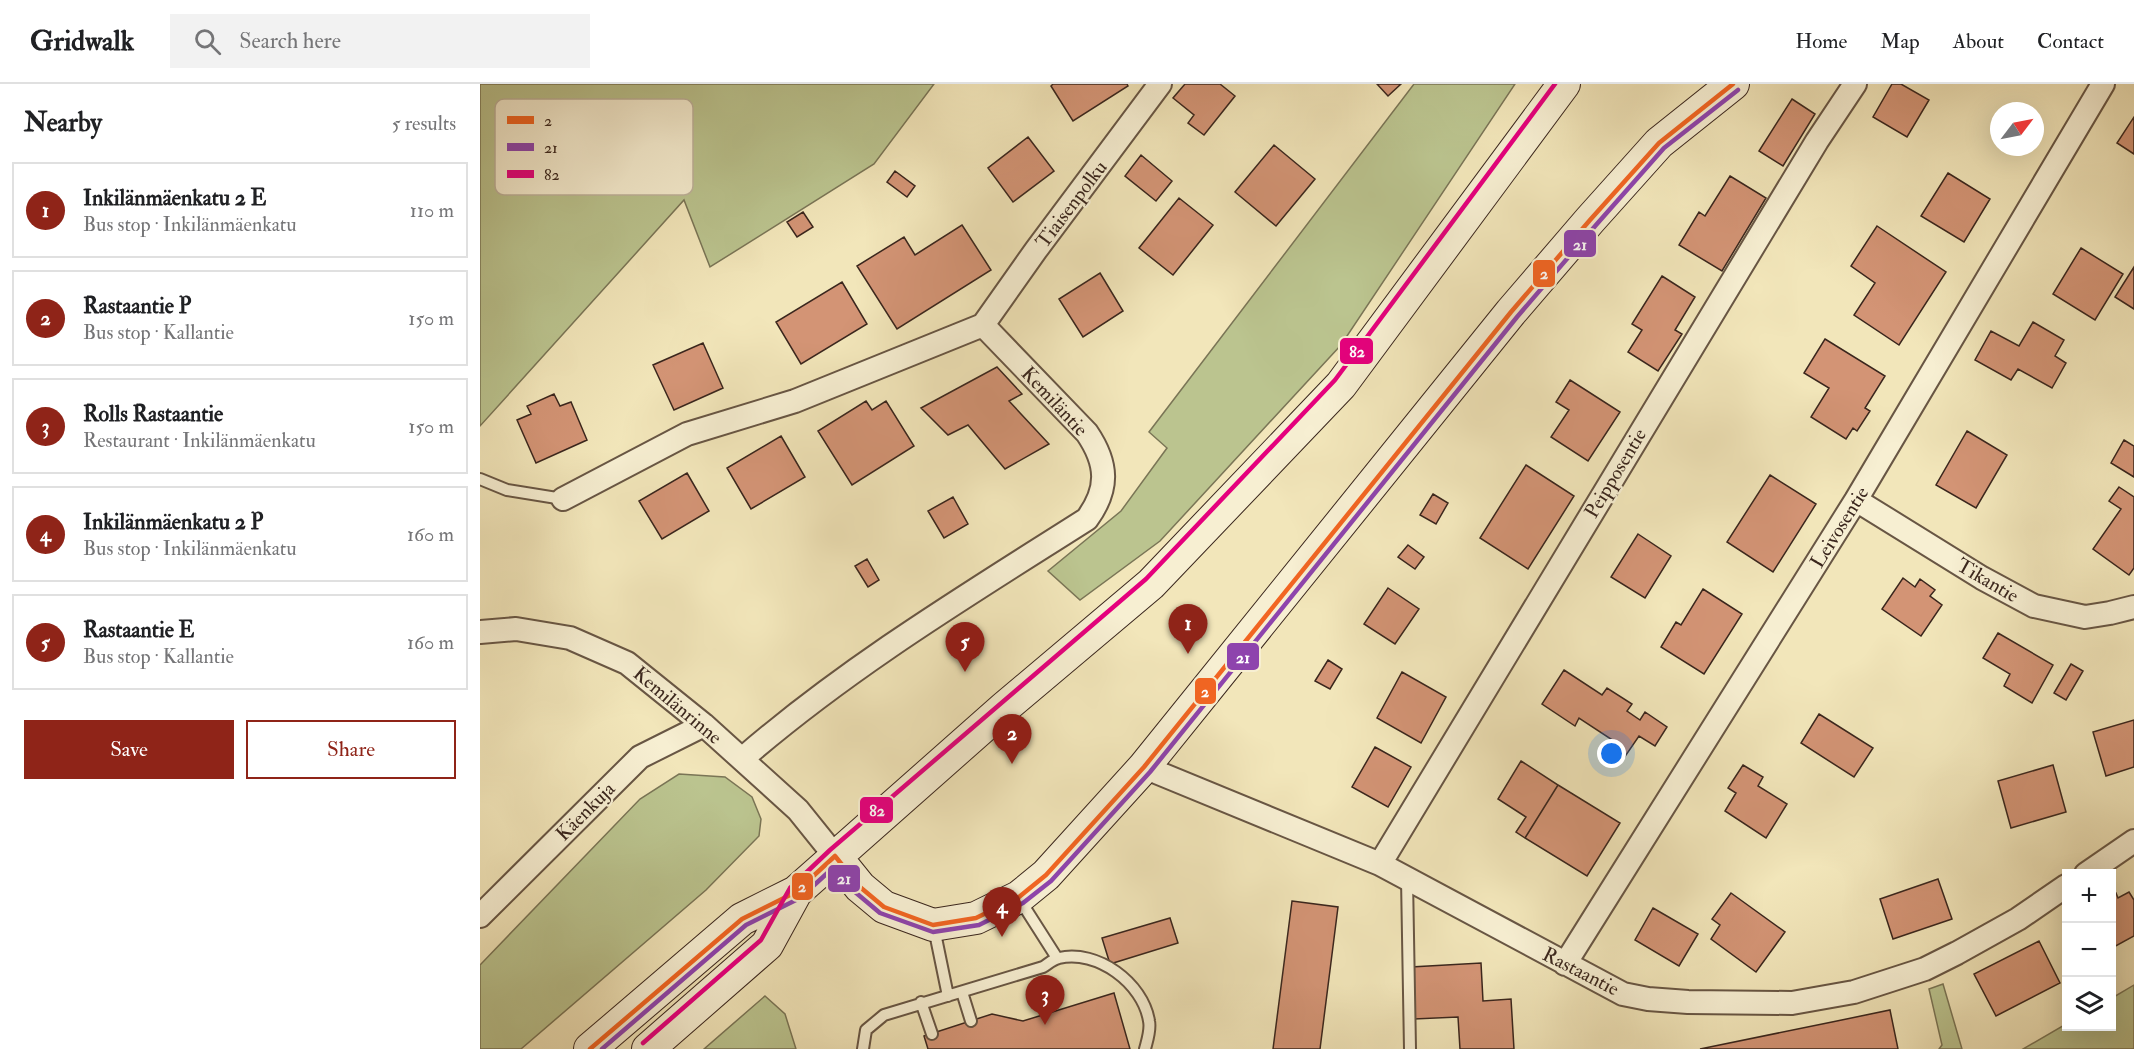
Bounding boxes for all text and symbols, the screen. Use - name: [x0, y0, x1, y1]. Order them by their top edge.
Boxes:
- search box: [170, 14, 590, 68]
- text: Gridwalk: [30, 24, 134, 59]
- icon: search: [191, 25, 224, 58]
- text: Search here: [239, 27, 341, 55]
- text: Home: [1795, 28, 1847, 55]
- text: Map: [1880, 28, 1920, 55]
- text: About: [1953, 28, 2004, 55]
- text: Contact: [2037, 28, 2104, 55]
- legend: [495, 99, 693, 195]
- north arrow: [1990, 102, 2044, 156]
- text: Nearby: [24, 107, 102, 139]
- text: 5 results: [392, 111, 456, 136]
- text: 2: [544, 111, 552, 131]
- text: 21: [544, 138, 558, 158]
- street label: Tiaisenpolku: [1030, 155, 1113, 254]
- text: 82: [544, 165, 560, 185]
- text: Inkilänmäenkatu 2 E: [83, 184, 266, 212]
- text: 1: [42, 198, 49, 223]
- text: 110 m: [410, 198, 454, 223]
- text: Bus stop · Inkilänmäenkatu: [83, 212, 297, 237]
- line badge: 21: [1563, 229, 1597, 258]
- text: 21: [1573, 235, 1587, 255]
- line badge: 2: [1532, 259, 1556, 288]
- text: 2: [1540, 264, 1548, 284]
- text: Rastaantie P: [83, 292, 191, 320]
- text: 2: [40, 306, 51, 331]
- text: 150 m: [408, 306, 454, 331]
- text: Bus stop · Kallantie: [83, 320, 234, 345]
- line badge: 82: [1339, 337, 1374, 365]
- text: 82: [1349, 342, 1365, 362]
- street label: Kemiläntie: [1016, 361, 1093, 442]
- text: Rolls Rastaantie: [83, 400, 223, 428]
- text: 3: [42, 414, 49, 439]
- text: 150 m: [408, 414, 454, 439]
- street label: Peipposentie: [1579, 424, 1653, 523]
- text: Restaurant · Inkilänmäenkatu: [83, 428, 316, 453]
- street label: Leivosentie: [1805, 482, 1874, 573]
- text: Inkilänmäenkatu 2 P: [83, 508, 263, 536]
- text: 4: [40, 522, 51, 547]
- text: 160 m: [407, 522, 454, 547]
- text: Bus stop · Inkilänmäenkatu: [83, 536, 297, 561]
- street label: Tikantie: [1952, 553, 2023, 608]
- pin: 1: [1168, 604, 1208, 654]
- text: Rastaantie E: [83, 616, 194, 644]
- pin: 5: [946, 622, 984, 672]
- text: 5: [41, 630, 50, 655]
- text: 160 m: [407, 630, 454, 655]
- line badge: 21: [1226, 642, 1260, 671]
- text: Bus stop · Kallantie: [83, 644, 234, 669]
- text: 21: [1236, 648, 1250, 668]
- street label: Kemilänrinne: [628, 661, 727, 750]
- line badge: 2: [1194, 677, 1217, 705]
- text: 2: [1201, 682, 1209, 702]
- pin: 2: [992, 714, 1032, 764]
- button: Save: [24, 720, 234, 779]
- button: Share: [246, 720, 456, 779]
- your location: [1597, 739, 1626, 768]
- street label: Käenkuja: [551, 776, 621, 846]
- line badge: 82: [859, 796, 894, 824]
- text: 82: [869, 801, 885, 821]
- line badge: 21: [827, 864, 861, 893]
- text: 21: [837, 869, 851, 889]
- map controls: [2062, 869, 2116, 1031]
- button: +: [2062, 869, 2116, 923]
- line badge: 2: [791, 872, 814, 901]
- text: 2: [798, 877, 806, 897]
- pin: 4: [982, 888, 1022, 937]
- button: −: [2062, 923, 2116, 977]
- street label: Rastaantie: [1538, 942, 1623, 1001]
- pin: 3: [1026, 976, 1064, 1025]
- button: layers: [2062, 977, 2116, 1031]

